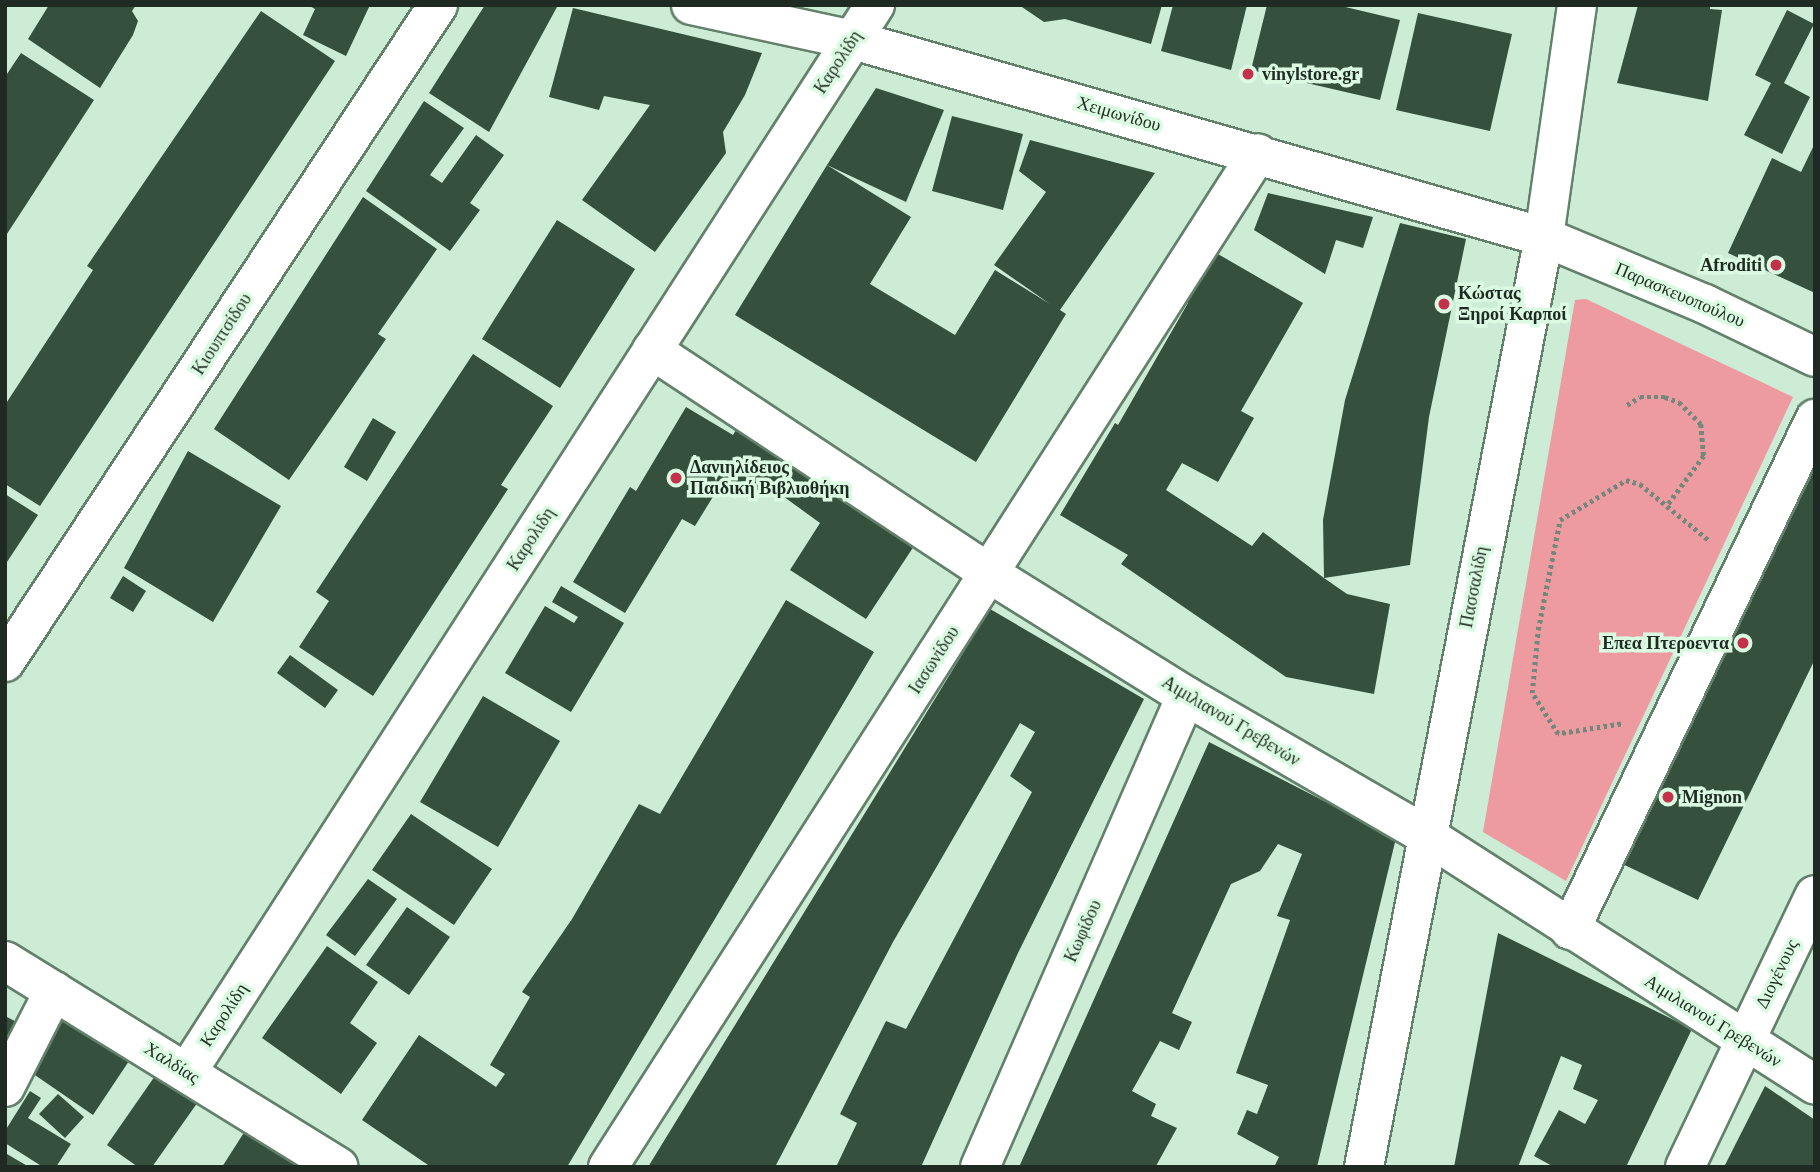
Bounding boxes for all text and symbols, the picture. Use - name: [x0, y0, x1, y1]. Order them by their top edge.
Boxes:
- street label: Καρολίδη: [810, 26, 866, 98]
- place label: vinylstore.gr: [1262, 63, 1359, 85]
- marker: vinylstore.gr: [1240, 66, 1256, 82]
- street label: Χειμωνίδου: [1075, 92, 1163, 136]
- place label: Afroditi: [1700, 254, 1762, 276]
- marker: Afroditi: [1768, 257, 1784, 273]
- street label: Παρασκευοπούλου: [1612, 258, 1748, 332]
- place label: Κώστας Ξηροί Καρποί: [1458, 283, 1567, 326]
- street label: Κιουπτσίδου: [188, 289, 256, 379]
- marker: Κώστας Ξηροί Καρποί: [1436, 296, 1452, 312]
- place label: Δανιηλίδειος Παιδική Βιβλιοθήκη: [690, 457, 850, 500]
- marker: Δανιηλίδειος Παιδική Βιβλιοθήκη: [668, 470, 684, 486]
- street label: Καρολίδη: [503, 503, 559, 575]
- street label: Πασσαλίδη: [1456, 544, 1492, 630]
- street label: Ιασωνίδου: [904, 622, 964, 698]
- place label: Επεα Πτεροεντα: [1602, 632, 1729, 654]
- marker: Επεα Πτεροεντα: [1735, 635, 1751, 651]
- street label: Αιμιλιανού Γρεβενών: [1158, 671, 1304, 771]
- place label: Mignon: [1682, 786, 1742, 808]
- marker: Mignon: [1660, 789, 1676, 805]
- street label: Κωφίδου: [1060, 897, 1106, 965]
- street label: Διογένους: [1751, 936, 1803, 1012]
- street label: Αιμιλιανού Γρεβενών: [1641, 970, 1785, 1072]
- street label: Καρολίδη: [196, 979, 252, 1051]
- street label: Χαλδίας: [140, 1038, 204, 1088]

